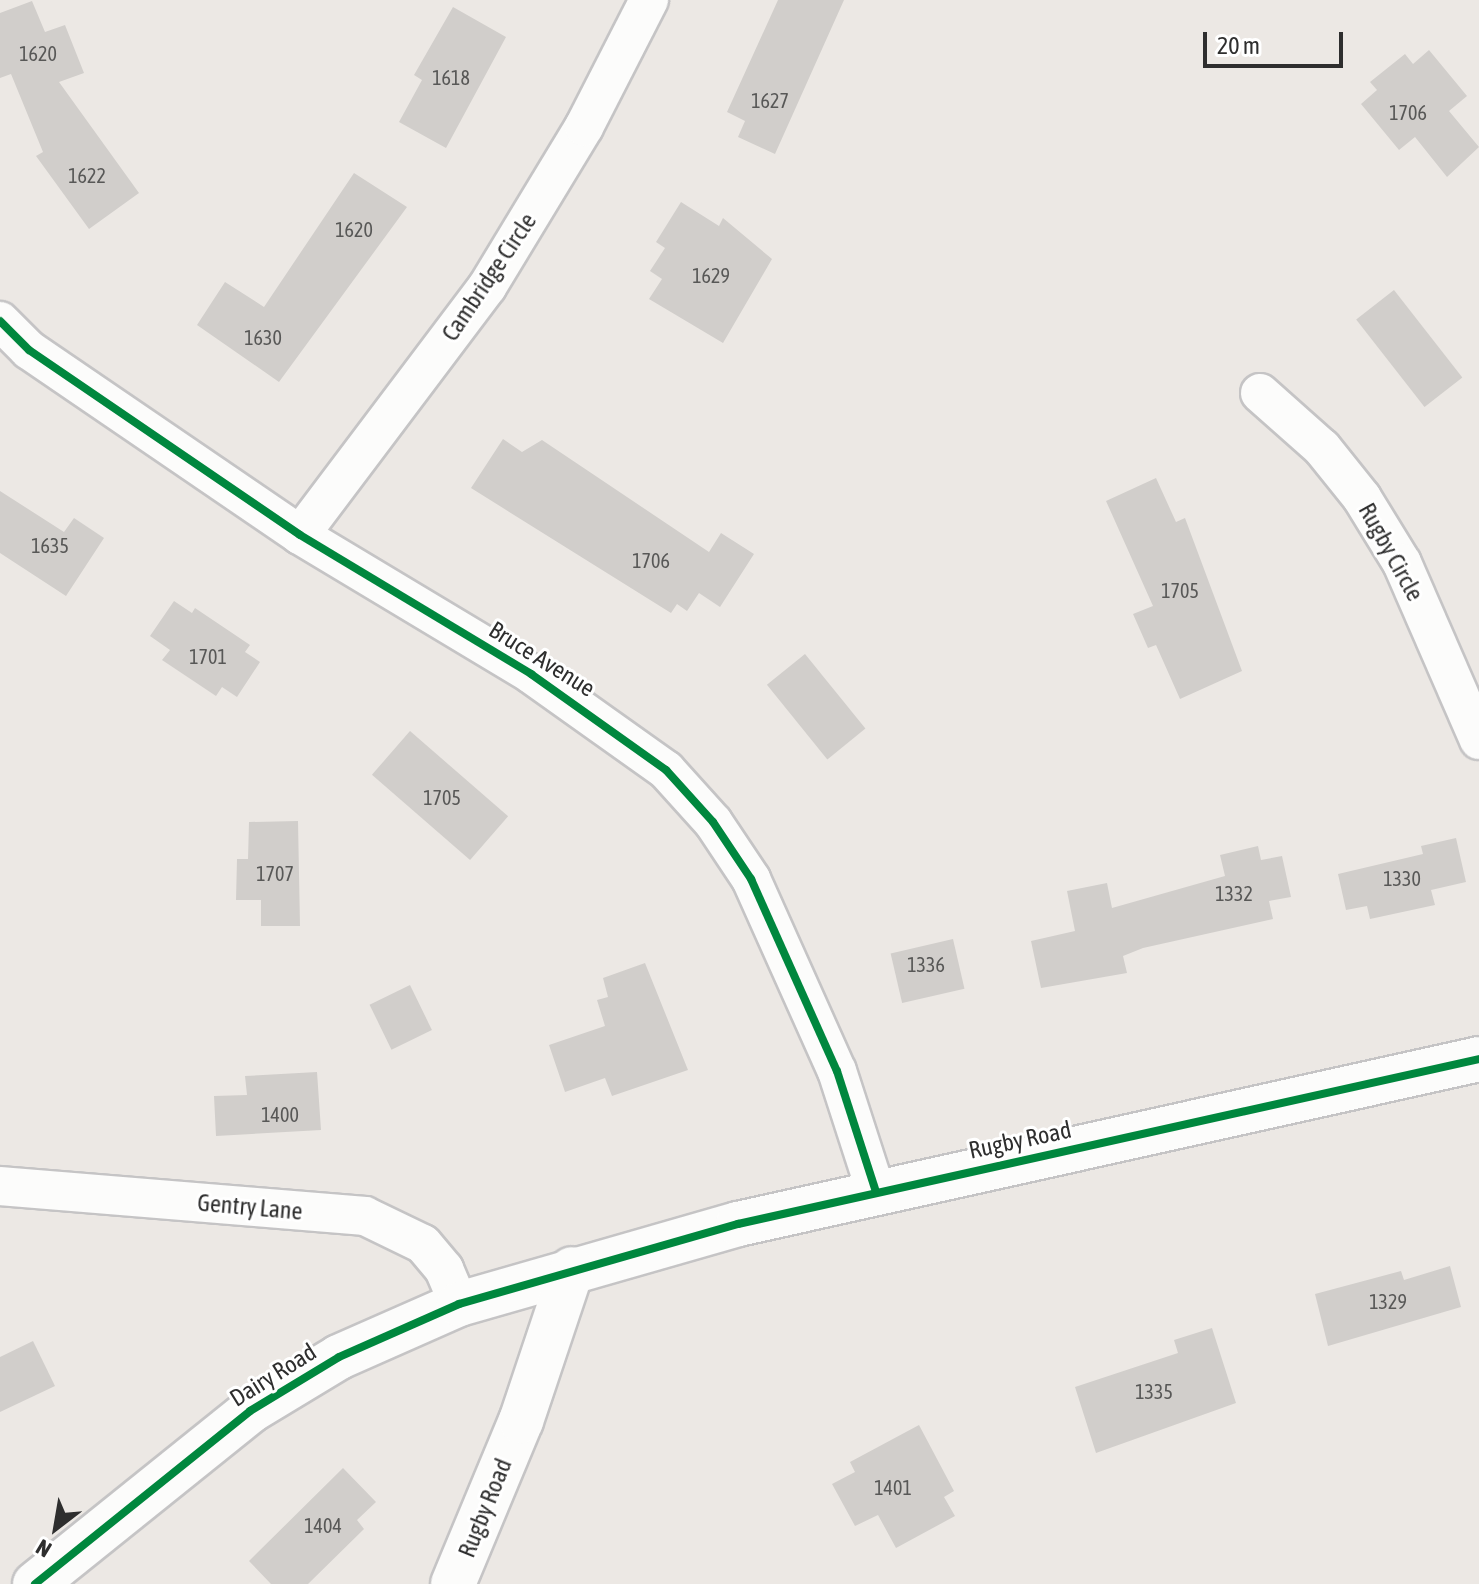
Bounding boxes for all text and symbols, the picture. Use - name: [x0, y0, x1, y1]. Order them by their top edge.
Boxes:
- scale bar: [1207, 16, 1347, 66]
- text: 20 m: [1217, 32, 1260, 59]
- house number: 1620: [19, 41, 57, 65]
- house number: 1618: [432, 65, 470, 89]
- house number: 1627: [751, 88, 789, 112]
- house number: 1706: [1389, 100, 1427, 124]
- house number: 1622: [68, 163, 106, 187]
- street label: Cambridge Circle: [436, 208, 542, 346]
- house number: 1620: [335, 217, 373, 241]
- house number: 1629: [692, 263, 730, 287]
- house number: 1630: [244, 325, 282, 349]
- street label: Rugby Circle: [1352, 498, 1430, 606]
- house number: 1635: [31, 533, 69, 557]
- house number: 1706: [632, 548, 670, 572]
- house number: 1705: [1161, 578, 1199, 602]
- street label: Bruce Avenue: [484, 615, 600, 703]
- house number: 1701: [189, 644, 227, 668]
- house number: 1705: [423, 785, 461, 809]
- house number: 1707: [256, 861, 294, 885]
- house number: 1330: [1383, 866, 1421, 890]
- house number: 1332: [1215, 881, 1253, 905]
- house number: 1336: [907, 952, 945, 976]
- house number: 1400: [261, 1102, 299, 1126]
- street label: Rugby Road: [966, 1115, 1074, 1165]
- street label: Gentry Lane: [196, 1188, 304, 1226]
- house number: 1329: [1369, 1289, 1407, 1313]
- street label: Dairy Road: [225, 1337, 321, 1413]
- house number: 1335: [1135, 1379, 1173, 1403]
- street label: Rugby Road: [452, 1454, 518, 1562]
- house number: 1401: [874, 1475, 912, 1499]
- north arrow: [16, 1488, 96, 1568]
- house number: 1404: [304, 1513, 342, 1537]
- text: N: [31, 1534, 56, 1563]

